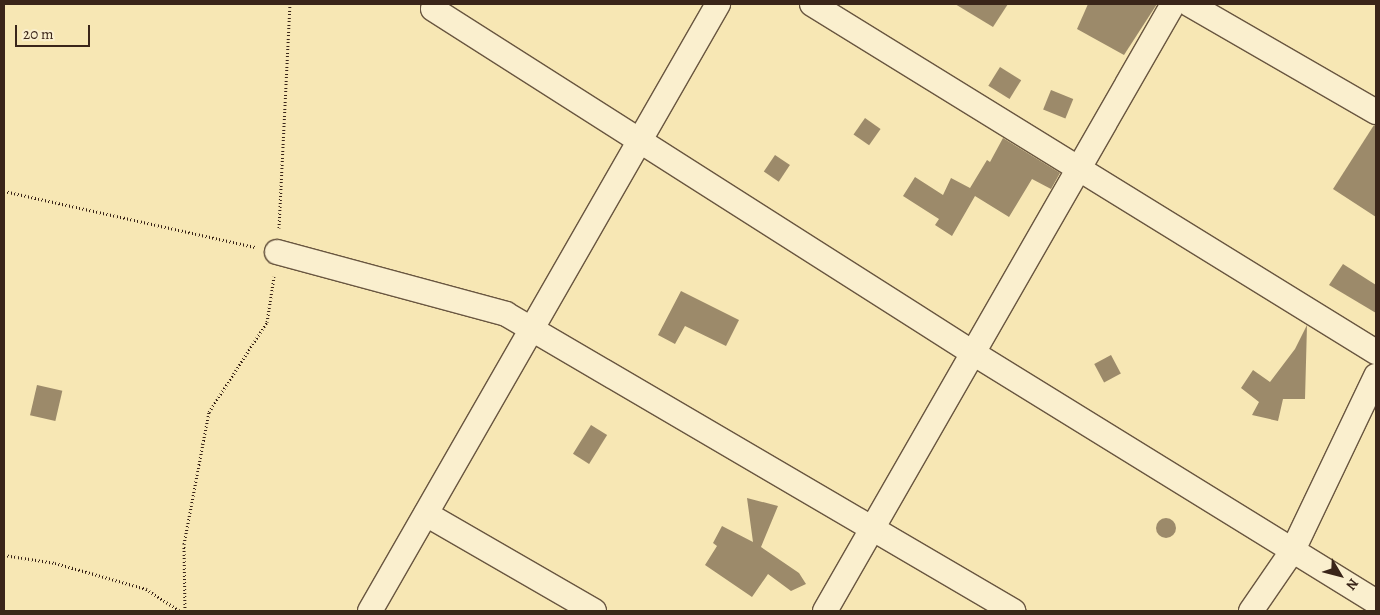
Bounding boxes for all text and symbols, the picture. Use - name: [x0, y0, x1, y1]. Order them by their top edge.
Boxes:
- scale bar: [18, 15, 92, 47]
- text: 20 m: [23, 24, 54, 44]
- north arrow: [1315, 550, 1365, 600]
- text: N: [1342, 575, 1363, 594]

